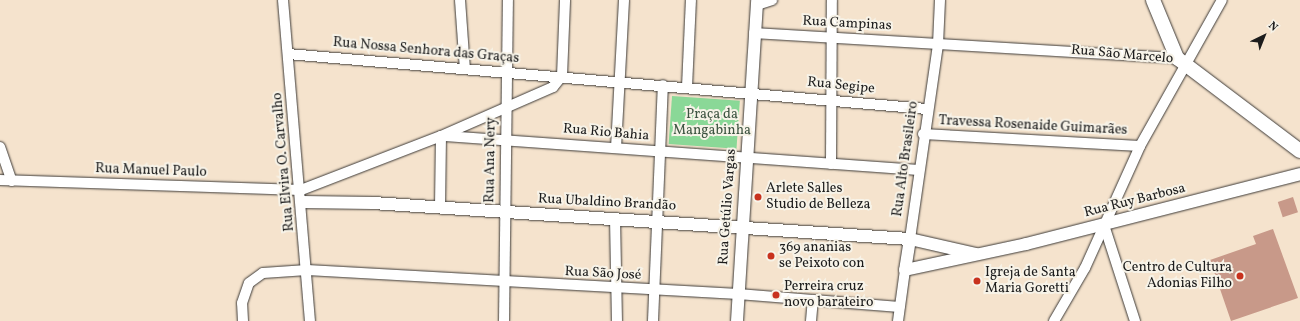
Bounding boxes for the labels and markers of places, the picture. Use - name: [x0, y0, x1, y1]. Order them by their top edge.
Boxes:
- place label: Arlete Salles Studio de Belleza: [766, 181, 871, 214]
- marker: Arlete Salles Studio de Belleza: [753, 192, 763, 202]
- place label: 369 ananias se Peixoto con: [779, 240, 865, 272]
- marker: 369 ananias se Peixoto con: [766, 251, 776, 261]
- place label: Centro de Cultura Adonias Filho: [1123, 260, 1232, 292]
- place label: Igreja de Santa Maria Goretti: [985, 265, 1076, 298]
- marker: Centro de Cultura Adonias Filho: [1235, 271, 1245, 281]
- marker: Igreja de Santa Maria Goretti: [972, 276, 982, 286]
- place label: Perreira cruz novo barateiro: [784, 279, 873, 312]
- marker: Perreira cruz novo barateiro: [771, 290, 781, 300]

